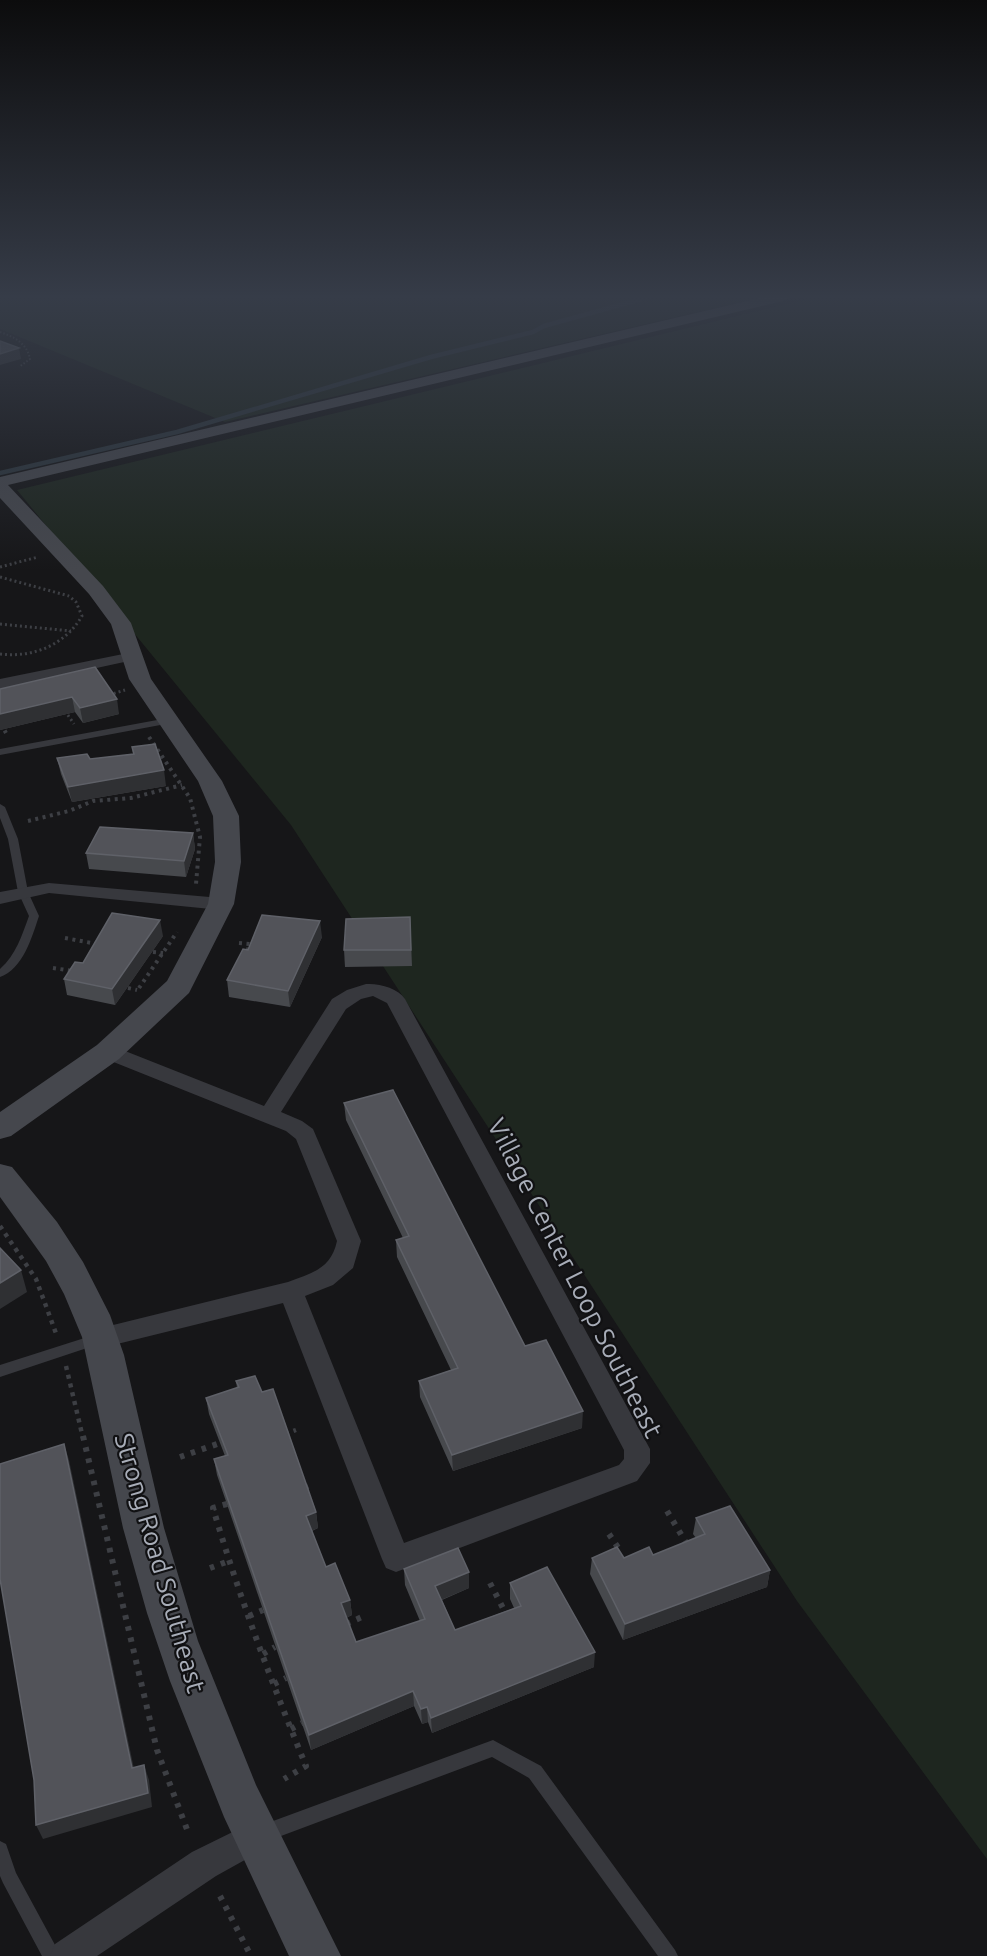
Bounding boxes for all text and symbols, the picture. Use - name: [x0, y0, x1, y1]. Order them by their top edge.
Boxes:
- street label: Village Center Loop Southeast: [482, 1113, 669, 1442]
- street label: Strong Road Southeast: [110, 1430, 211, 1696]

